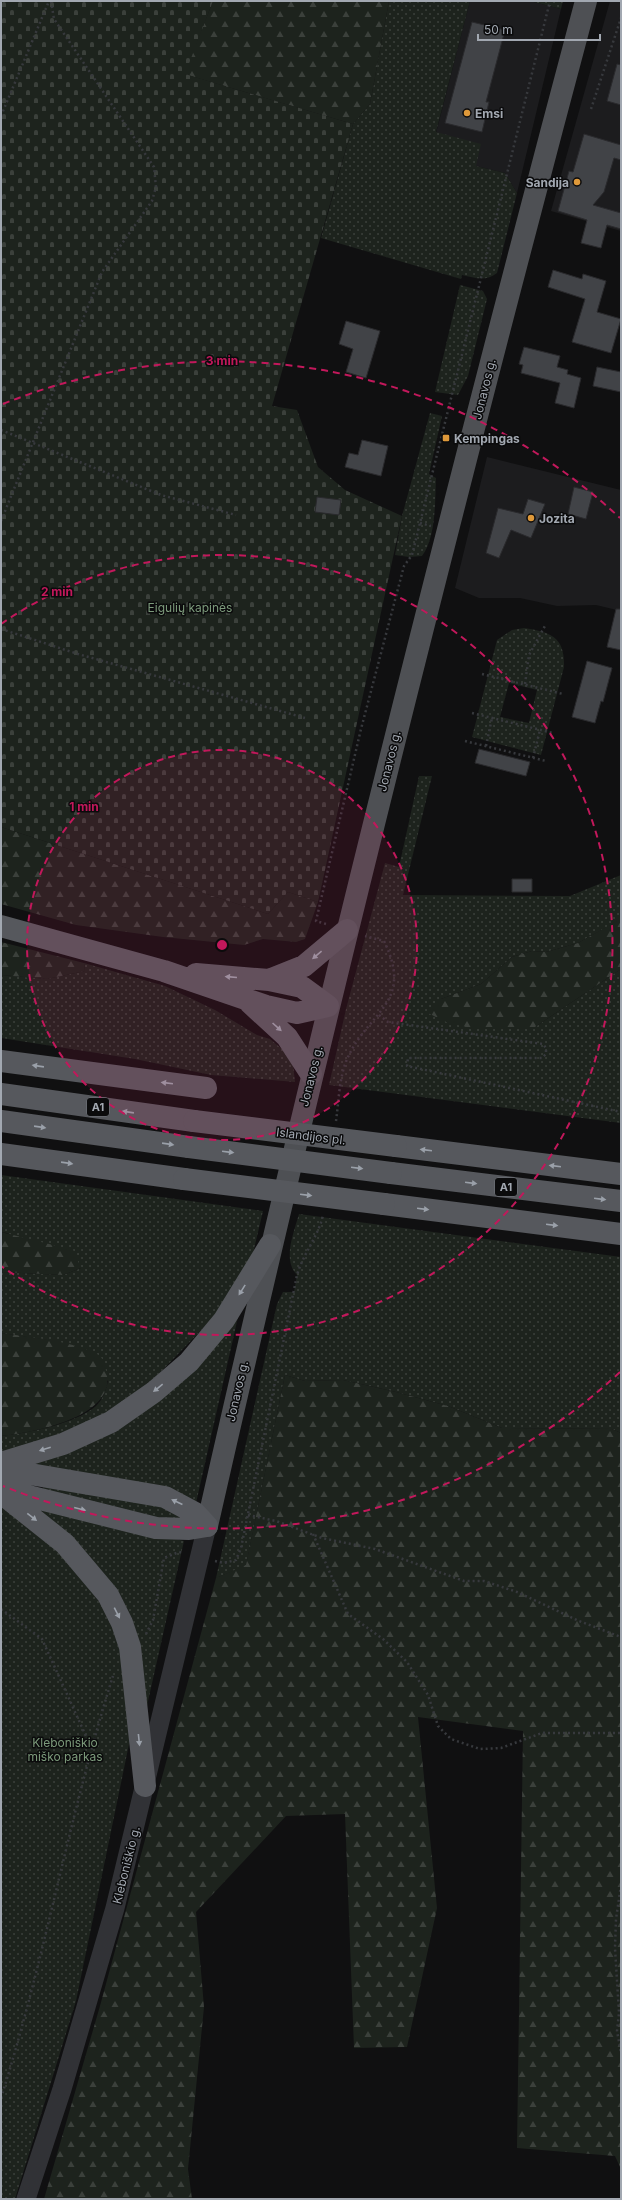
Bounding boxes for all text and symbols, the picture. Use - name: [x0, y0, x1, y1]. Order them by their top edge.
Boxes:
- scale bar: [478, 16, 600, 42]
- text: 50 m: [484, 22, 513, 37]
- place label: Emsi: [475, 106, 503, 121]
- marker: Emsi: [462, 108, 472, 118]
- place label: Sandija: [526, 175, 569, 190]
- marker: Sandija: [572, 177, 582, 187]
- text: 3 min: [206, 353, 238, 368]
- street label: Jonavos g.: [469, 357, 499, 421]
- place label: Kempingas: [454, 431, 520, 446]
- marker: Kempingas: [441, 433, 451, 443]
- place label: Jozita: [539, 511, 575, 526]
- marker: Jozita: [526, 513, 536, 523]
- text: 2 min: [41, 584, 73, 599]
- park label: Eigulių kapinės: [148, 600, 232, 615]
- street label: Jonavos g.: [374, 729, 404, 793]
- text: 1 min: [69, 799, 99, 814]
- centre of rings: [215, 938, 229, 952]
- one-way arrow: [312, 951, 322, 960]
- one-way arrow: [225, 973, 237, 980]
- one-way arrow: [272, 1023, 282, 1032]
- street label: Jonavos g.: [296, 1044, 326, 1108]
- one-way arrow: [32, 1063, 44, 1069]
- one-way arrow: [161, 1080, 173, 1086]
- road number: A1: [87, 1098, 109, 1116]
- one-way arrow: [122, 1109, 134, 1115]
- one-way arrow: [34, 1124, 46, 1130]
- street label: Islandijos pl.: [275, 1124, 347, 1148]
- one-way arrow: [162, 1141, 175, 1147]
- one-way arrow: [419, 1147, 432, 1153]
- one-way arrow: [222, 1149, 234, 1155]
- one-way arrow: [61, 1160, 73, 1166]
- one-way arrow: [548, 1163, 561, 1169]
- one-way arrow: [351, 1165, 363, 1171]
- road number: A1: [495, 1178, 517, 1196]
- one-way arrow: [465, 1179, 477, 1186]
- one-way arrow: [300, 1191, 312, 1198]
- one-way arrow: [594, 1196, 606, 1202]
- one-way arrow: [417, 1206, 429, 1212]
- one-way arrow: [546, 1222, 558, 1229]
- one-way arrow: [239, 1284, 246, 1296]
- street label: Jonavos g.: [223, 1359, 251, 1423]
- one-way arrow: [153, 1384, 164, 1393]
- one-way arrow: [38, 1446, 50, 1452]
- one-way arrow: [171, 1499, 182, 1505]
- one-way arrow: [74, 1506, 86, 1512]
- one-way arrow: [27, 1512, 38, 1521]
- one-way arrow: [114, 1608, 121, 1619]
- one-way arrow: [136, 1734, 142, 1746]
- park label: Kleboniškio miško parkas: [27, 1735, 103, 1764]
- street label: Kleboniškio g.: [109, 1825, 143, 1905]

